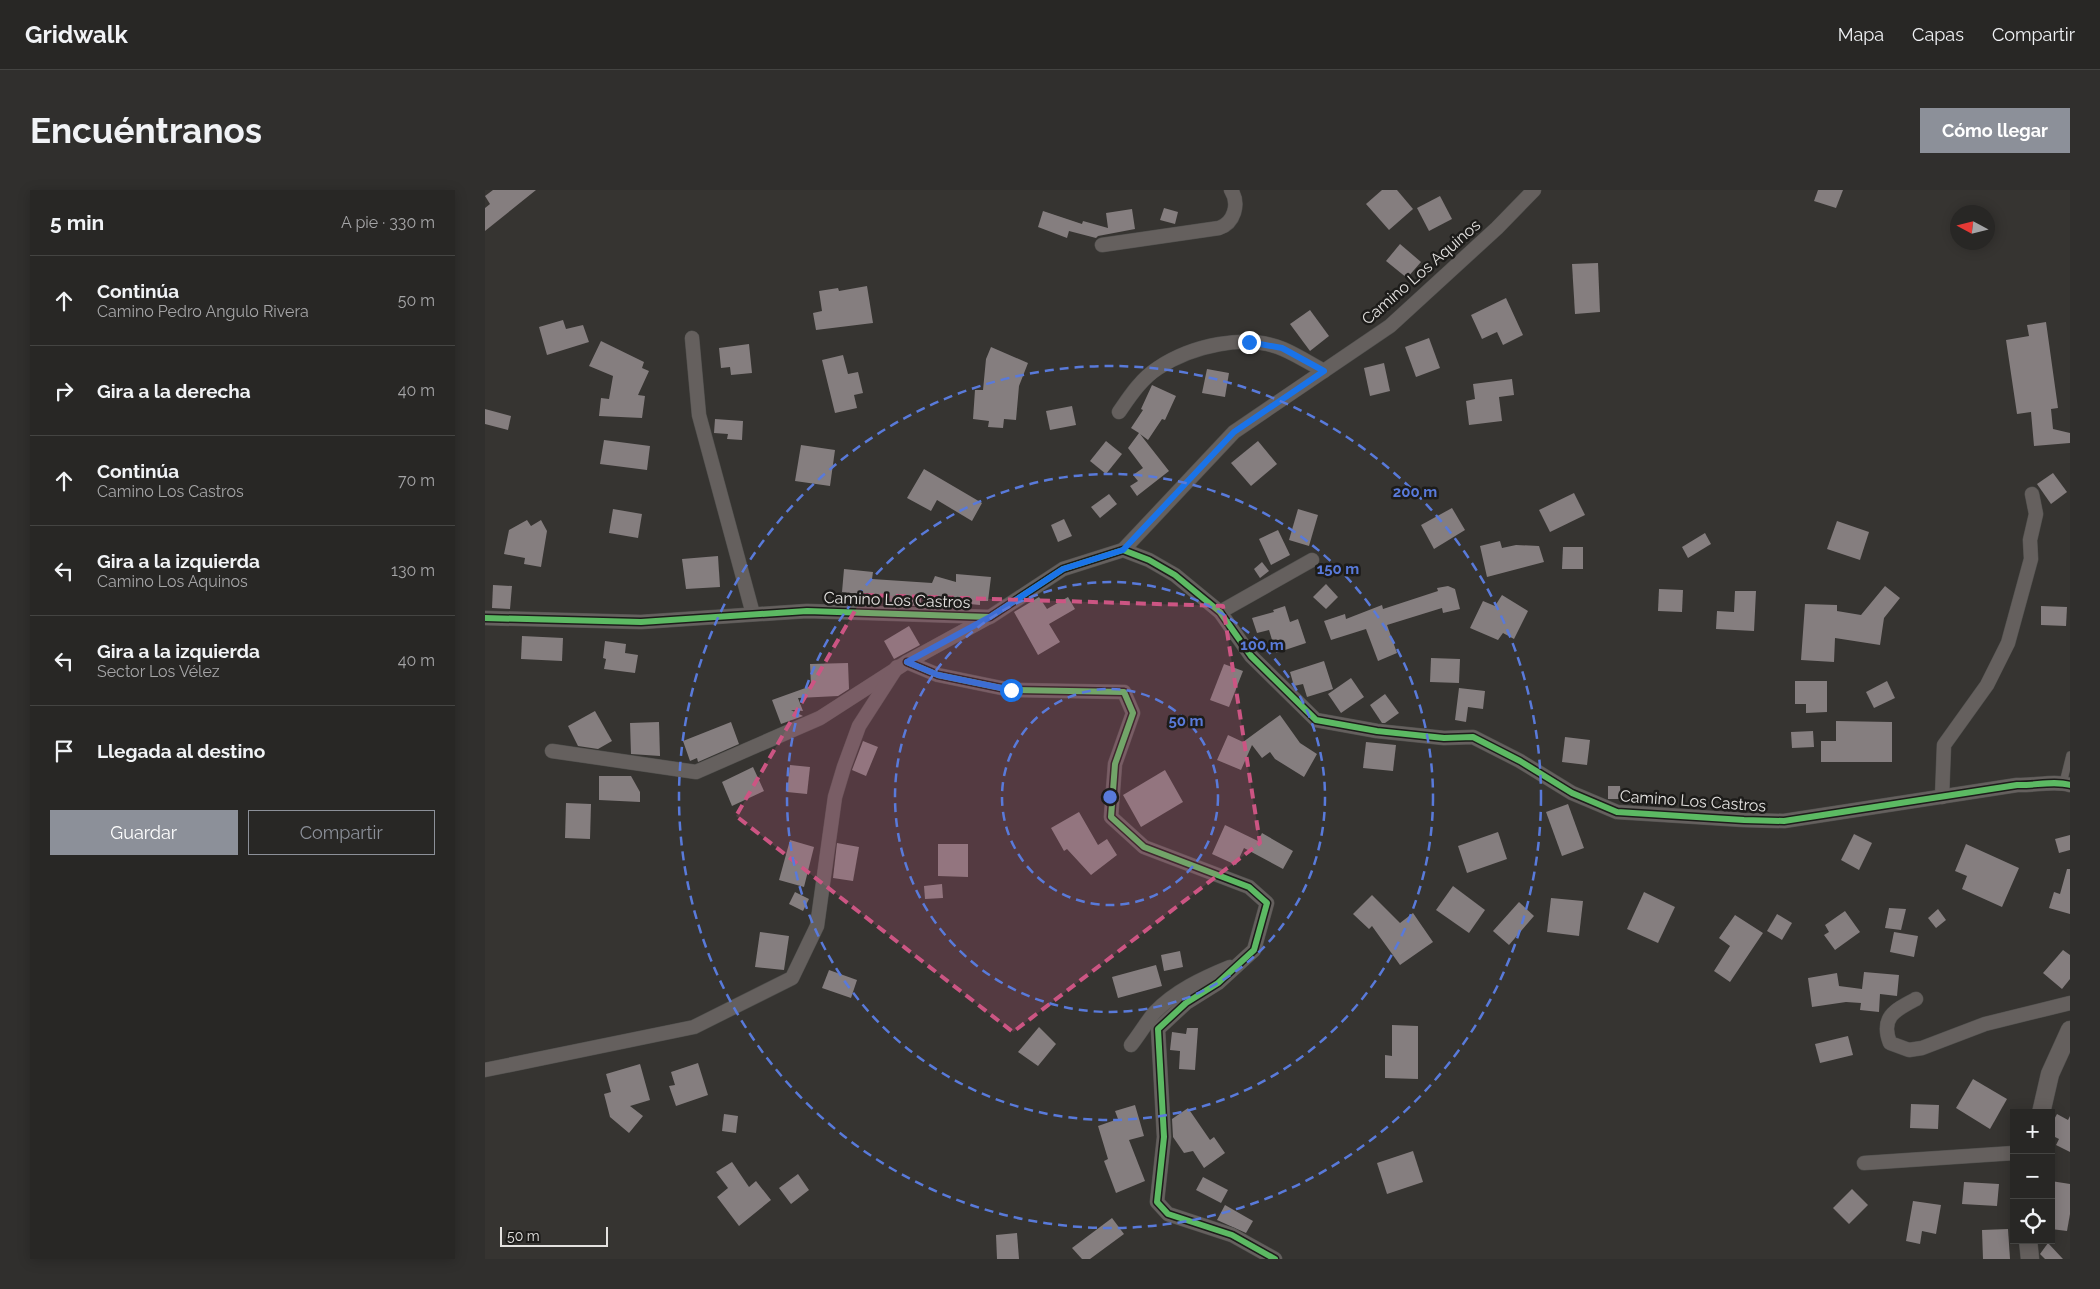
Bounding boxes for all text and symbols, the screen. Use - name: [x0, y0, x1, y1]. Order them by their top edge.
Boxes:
- text: Gridwalk: [25, 20, 128, 49]
- text: Mapa: [1838, 24, 1884, 45]
- text: Capas: [1912, 24, 1964, 45]
- text: Compartir: [1992, 24, 2075, 45]
- button: Cómo llegar: [1920, 108, 2070, 153]
- text: Encuéntranos: [30, 110, 262, 151]
- north arrow: [1950, 205, 1995, 250]
- text: 5 min: [50, 210, 104, 235]
- text: A pie · 330 m: [341, 213, 435, 232]
- street label: Camino Los Aquinos: [1358, 215, 1484, 329]
- text: Continúa: [97, 280, 179, 302]
- icon: ahead: [50, 287, 78, 315]
- text: 50 m: [398, 291, 435, 310]
- text: Camino Pedro Angulo Rivera: [97, 302, 309, 321]
- route end: [1238, 331, 1261, 354]
- icon: right: [50, 377, 78, 405]
- text: Gira a la derecha: [97, 380, 251, 402]
- text: 40 m: [398, 381, 435, 400]
- text: Continúa: [97, 460, 179, 482]
- icon: ahead: [50, 467, 78, 495]
- text: 70 m: [398, 471, 435, 490]
- text: Camino Los Castros: [97, 482, 244, 501]
- text: 200 m: [1393, 483, 1437, 501]
- text: Gira a la izquierda: [97, 550, 260, 572]
- icon: left: [50, 557, 78, 585]
- text: 150 m: [1317, 560, 1359, 578]
- text: 130 m: [391, 561, 435, 580]
- text: Camino Los Aquinos: [97, 572, 248, 591]
- street label: Camino Los Castros: [823, 588, 971, 612]
- text: 100 m: [1240, 636, 1284, 654]
- text: Gira a la izquierda: [97, 640, 260, 662]
- icon: left: [50, 647, 78, 675]
- text: 40 m: [398, 651, 435, 670]
- text: Sector Los Vélez: [97, 662, 220, 681]
- route start: [1000, 679, 1023, 702]
- text: 50 m: [1168, 712, 1204, 730]
- icon: arrive: [50, 737, 78, 765]
- text: Llegada al destino: [97, 740, 265, 762]
- street label: Camino Los Castros: [1619, 786, 1767, 816]
- centre of rings: [1101, 788, 1119, 806]
- button: Guardar: [50, 810, 238, 855]
- button: Compartir: [248, 810, 435, 855]
- map controls: [2010, 1109, 2055, 1244]
- button: +: [2010, 1109, 2055, 1154]
- button: −: [2010, 1154, 2055, 1199]
- button: locate: [2010, 1199, 2055, 1244]
- scale bar: [500, 1224, 607, 1247]
- text: 50 m: [507, 1228, 540, 1244]

